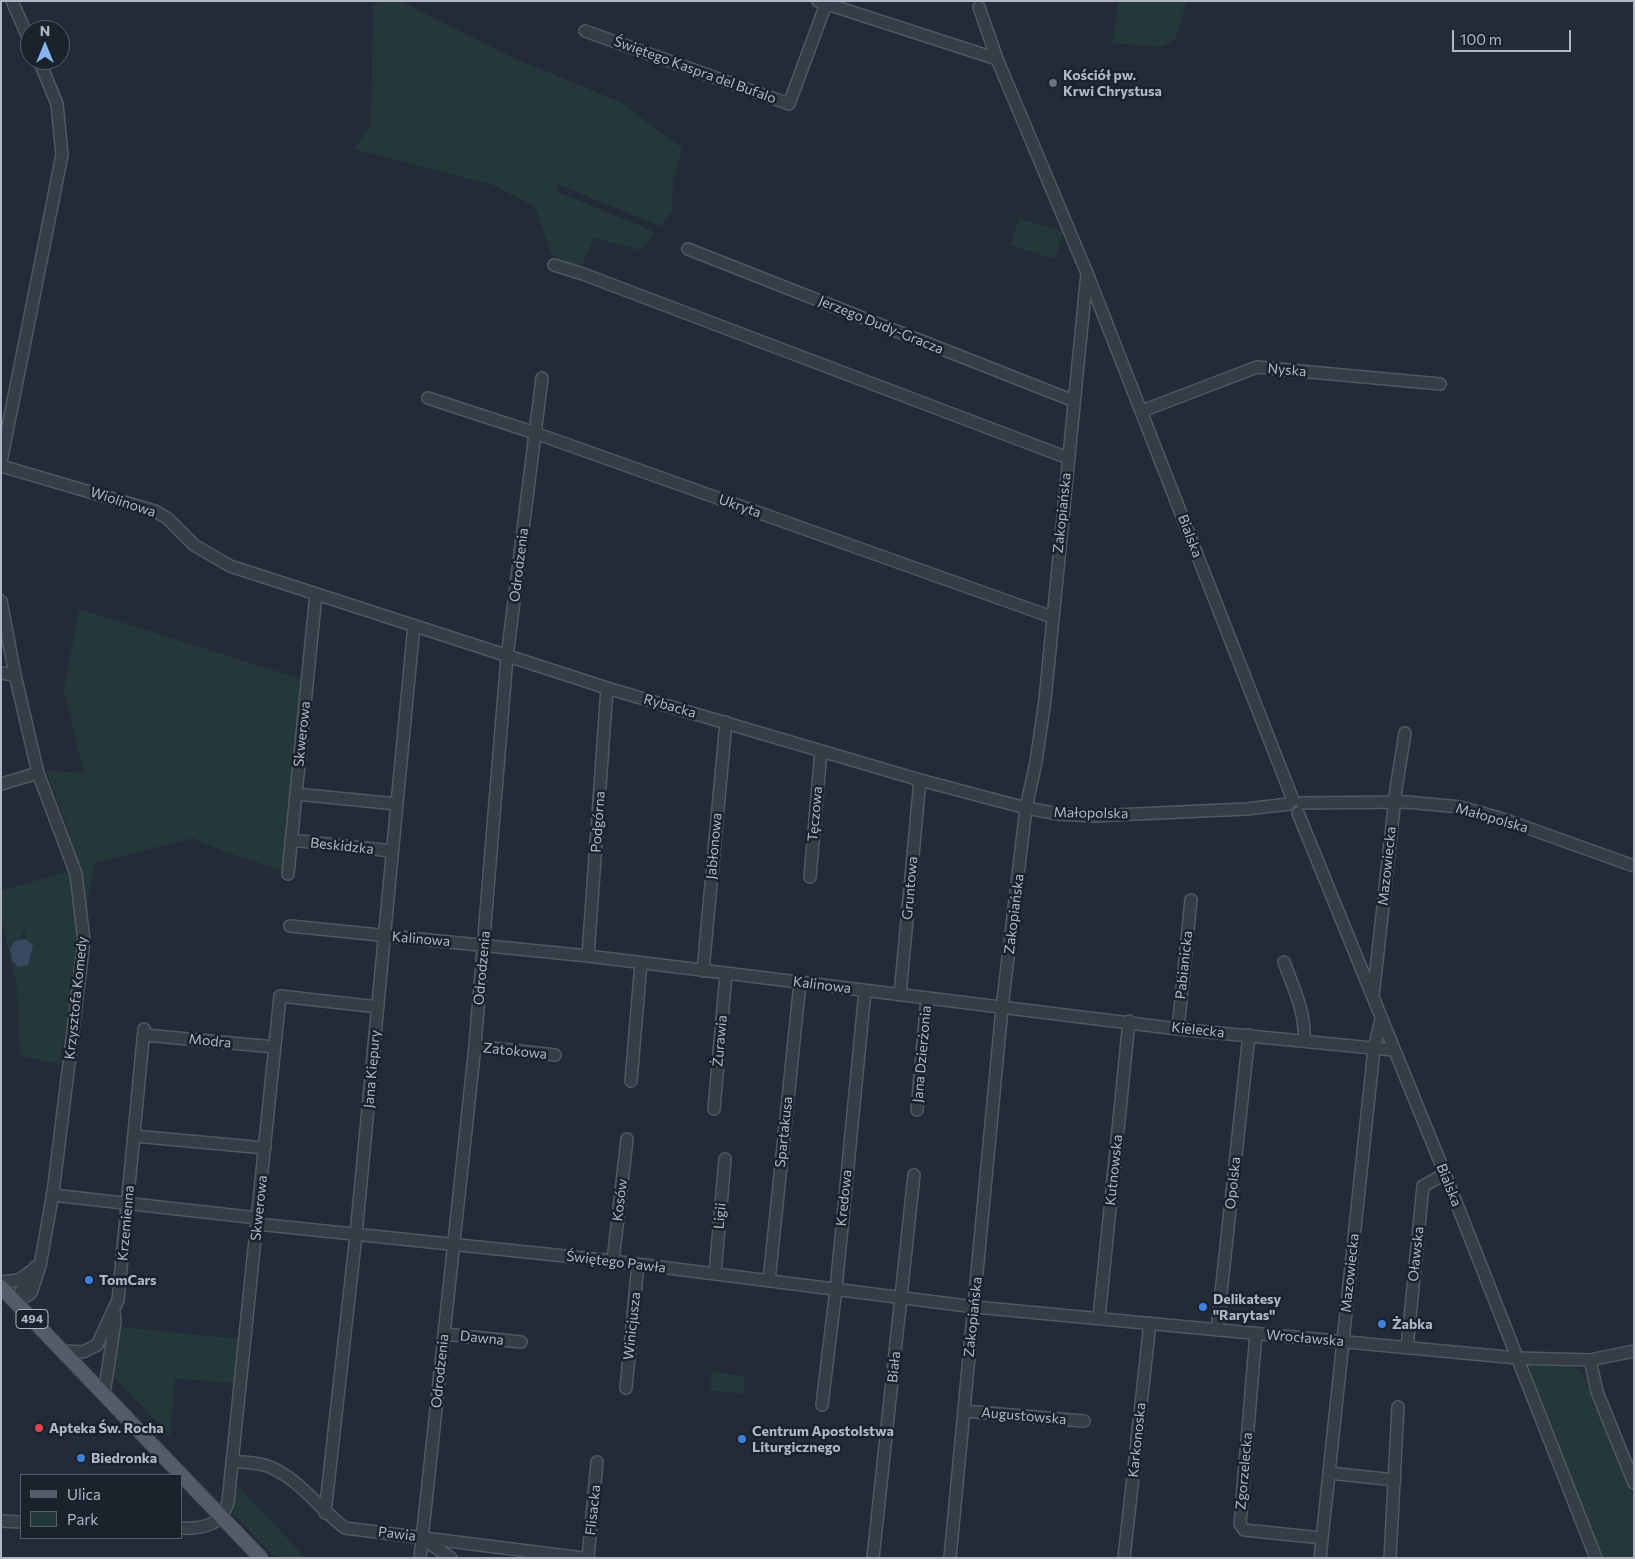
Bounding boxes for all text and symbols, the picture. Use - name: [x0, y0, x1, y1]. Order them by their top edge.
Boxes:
- north arrow: [20, 20, 70, 70]
- scale bar: [1455, 20, 1574, 52]
- text: N: [40, 22, 50, 39]
- text: 100 m: [1460, 30, 1502, 48]
- street label: Świętego Kaspra del Bufalo: [612, 33, 778, 107]
- place label: Kościół pw. Krwi Chrystusa: [1063, 67, 1162, 100]
- marker: Kościół pw. Krwi Chrystusa: [1047, 77, 1059, 89]
- street label: Jerzego Dudy-Gracza: [816, 292, 946, 358]
- street label: Nyska: [1267, 360, 1307, 380]
- street label: Zakopiańska: [1049, 472, 1075, 554]
- street label: Wiolinowa: [88, 484, 158, 520]
- street label: Ukryta: [717, 491, 763, 521]
- street label: Bialska: [1174, 512, 1206, 560]
- street label: Odrodzenia: [506, 527, 532, 603]
- street label: Rybacka: [642, 690, 698, 722]
- street label: Skwerowa: [290, 700, 314, 768]
- street label: Tęczowa: [804, 786, 826, 842]
- street label: Podgórna: [587, 791, 609, 853]
- street label: Małopolska: [1454, 800, 1530, 836]
- street label: Małopolska: [1054, 804, 1128, 822]
- street label: Jabłonowa: [703, 812, 725, 880]
- street label: Mazowiecka: [1374, 826, 1400, 906]
- street label: Beskidzka: [309, 834, 375, 858]
- street label: Gruntowa: [899, 855, 921, 921]
- street label: Zakopiańska: [1001, 873, 1027, 955]
- street label: Kalinowa: [391, 928, 451, 950]
- street label: Odrodzenia: [470, 930, 494, 1006]
- street label: Pabianicka: [1172, 930, 1196, 1000]
- street label: Krzysztofa Komedy: [61, 935, 91, 1061]
- street label: Kalinowa: [792, 973, 852, 997]
- street label: Jana Dzierżonia: [909, 1005, 935, 1103]
- street label: Żurawia: [709, 1014, 731, 1068]
- street label: Kielecka: [1171, 1019, 1225, 1041]
- street label: Jana Kiepury: [360, 1029, 384, 1109]
- street label: Modra: [188, 1030, 232, 1052]
- street label: Zatokowa: [482, 1039, 548, 1063]
- street label: Spartakusa: [772, 1096, 796, 1168]
- street label: Kutnowska: [1102, 1134, 1126, 1206]
- street label: Opolska: [1222, 1156, 1244, 1210]
- street label: Bialska: [1433, 1161, 1465, 1209]
- street label: Kredowa: [833, 1169, 855, 1227]
- street label: Skwerowa: [247, 1174, 271, 1242]
- street label: Kosów: [609, 1178, 631, 1222]
- street label: Krzemienna: [114, 1184, 138, 1262]
- street label: Ligii: [710, 1202, 730, 1230]
- street label: Oławska: [1405, 1226, 1427, 1282]
- street label: Mazowiecka: [1337, 1233, 1363, 1313]
- street label: Świętego Pawła: [565, 1248, 667, 1276]
- place label: TomCars: [99, 1272, 157, 1288]
- marker: TomCars: [83, 1274, 95, 1286]
- street label: Zakopiańska: [960, 1276, 986, 1358]
- street label: Winicjusza: [620, 1291, 644, 1361]
- place label: Delikatesy "Rarytas": [1213, 1291, 1281, 1324]
- marker: Delikatesy "Rarytas": [1197, 1301, 1209, 1313]
- road number: 494: [16, 1310, 48, 1328]
- place label: Żabka: [1392, 1316, 1433, 1332]
- marker: Żabka: [1376, 1318, 1388, 1330]
- street label: Wrocławska: [1265, 1326, 1345, 1350]
- street label: Dawna: [459, 1327, 505, 1349]
- street label: Odrodzenia: [428, 1333, 452, 1409]
- street label: Biała: [884, 1350, 904, 1384]
- street label: Karkonoska: [1125, 1402, 1149, 1478]
- street label: Augustowska: [981, 1404, 1067, 1428]
- place label: Apteka Św. Rocha: [49, 1420, 164, 1436]
- marker: Apteka Św. Rocha: [33, 1422, 45, 1434]
- place label: Centrum Apostolstwa Liturgicznego: [752, 1423, 894, 1455]
- street label: Zgorzelecka: [1232, 1431, 1256, 1511]
- marker: Centrum Apostolstwa Liturgicznego: [736, 1433, 748, 1445]
- place label: Biedronka: [91, 1450, 157, 1466]
- marker: Biedronka: [75, 1452, 87, 1464]
- legend: [20, 1474, 182, 1539]
- street label: Flisacka: [582, 1484, 604, 1536]
- text: Ulica: [67, 1485, 101, 1503]
- text: Park: [67, 1510, 98, 1528]
- street label: Pawia: [377, 1523, 417, 1545]

